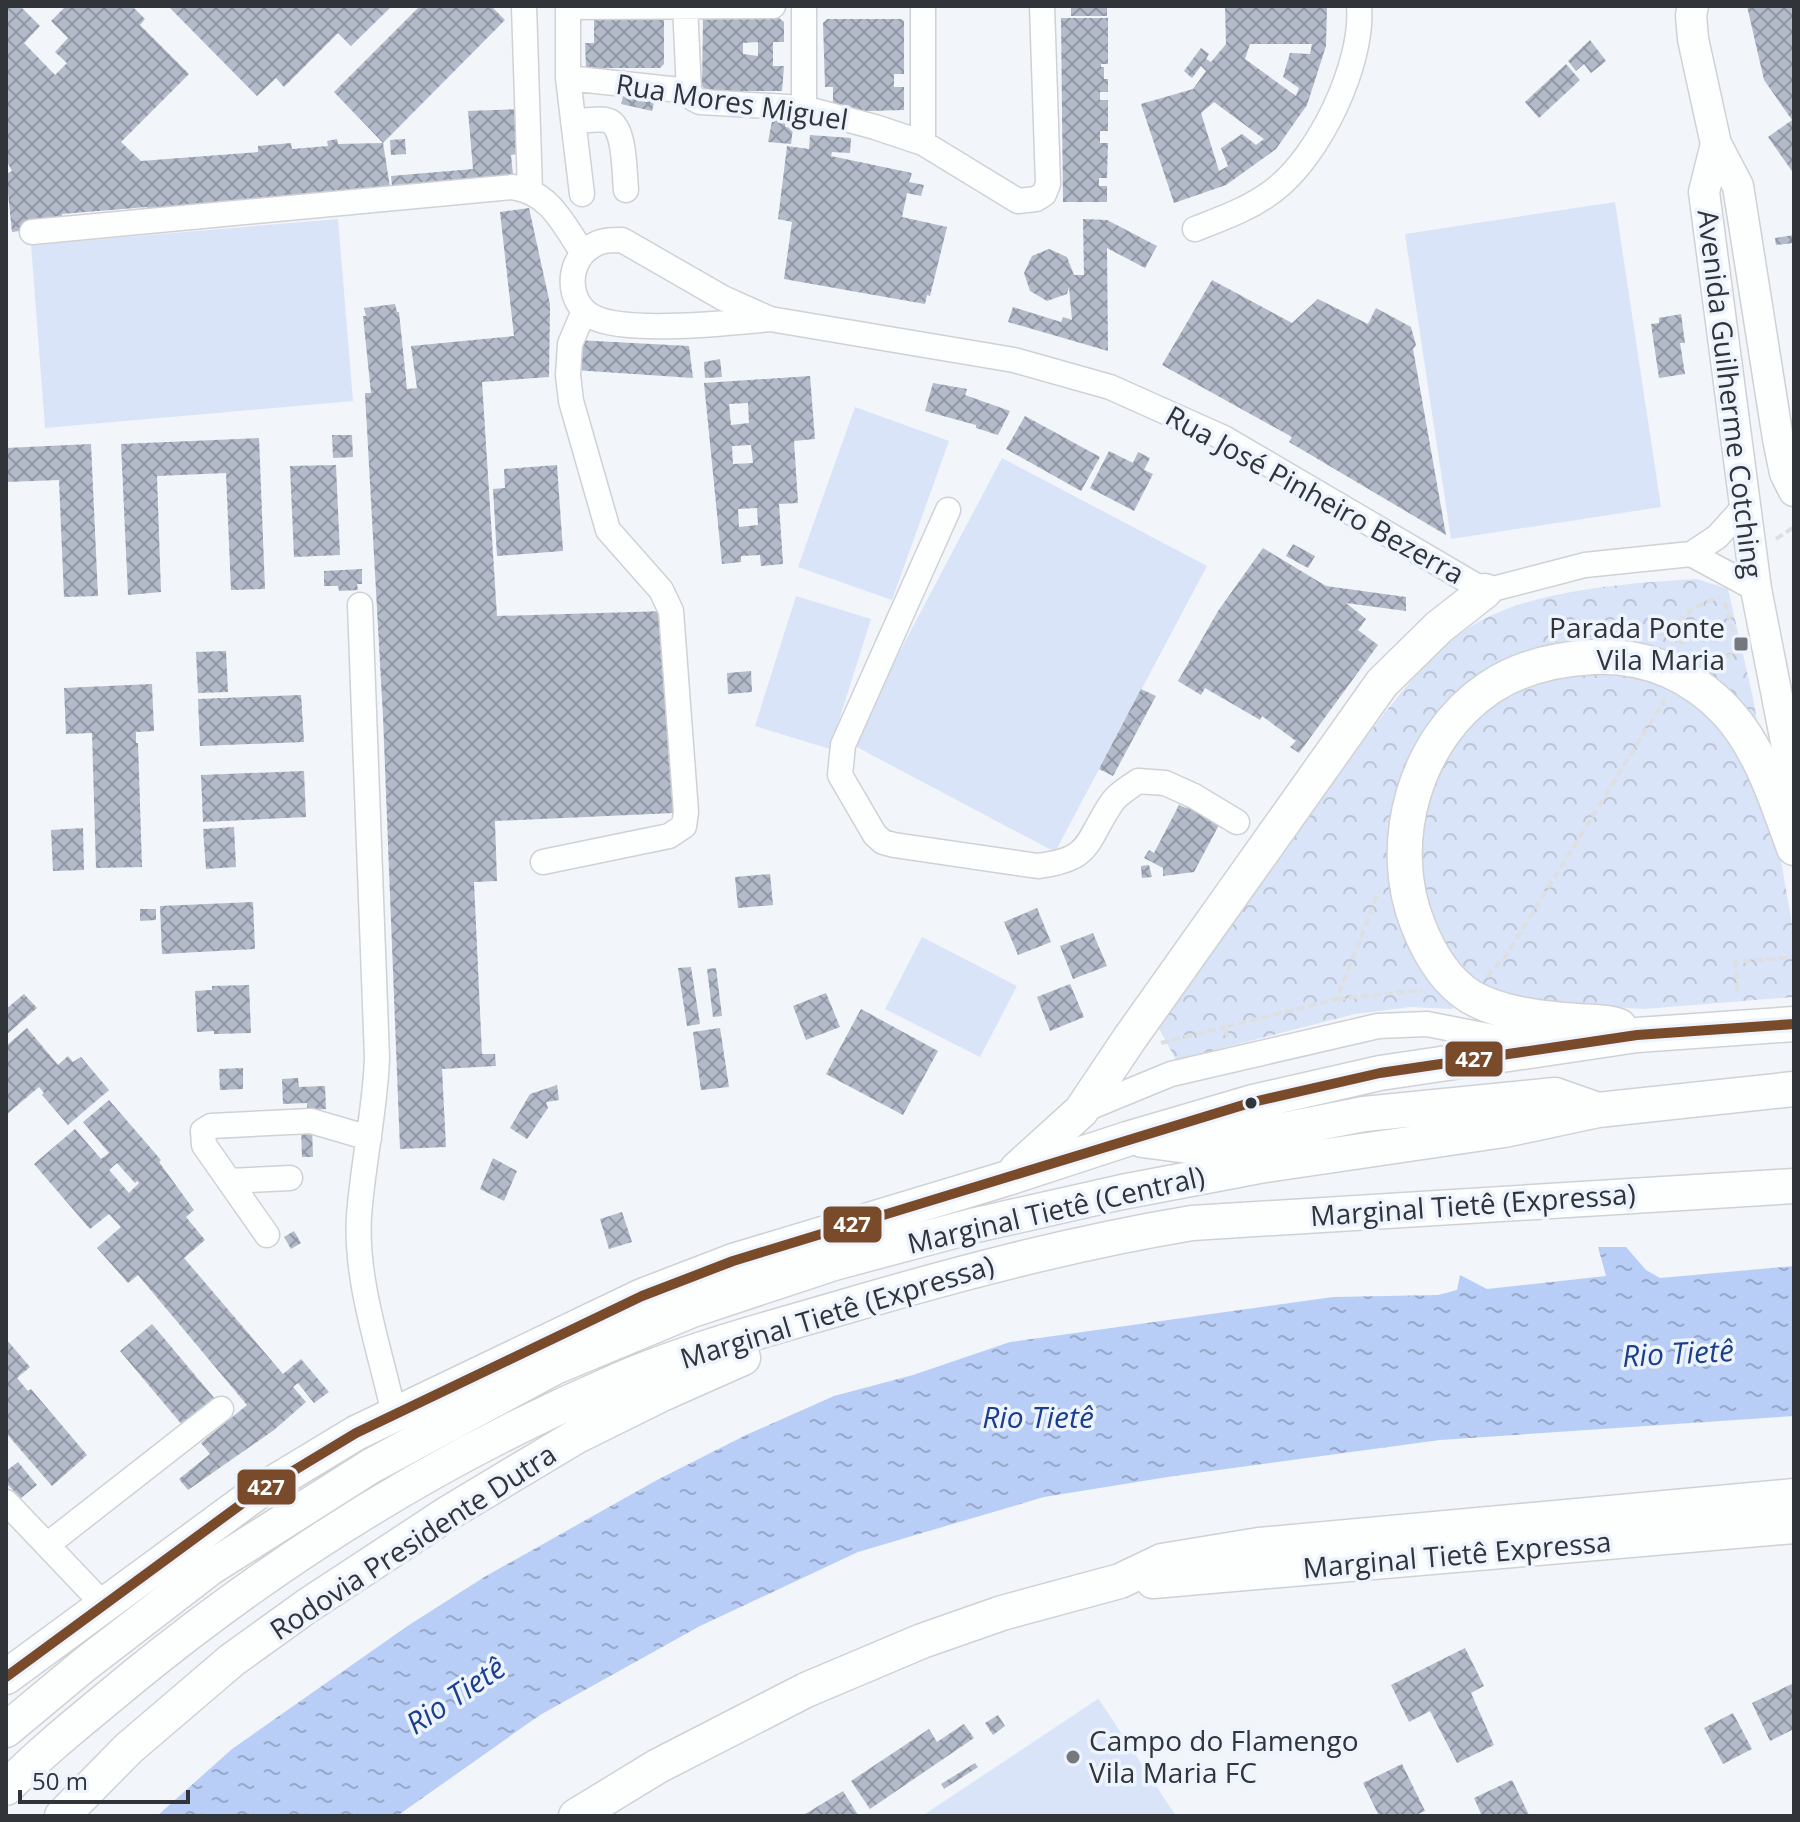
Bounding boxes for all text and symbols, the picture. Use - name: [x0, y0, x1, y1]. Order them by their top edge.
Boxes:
- street label: Rua Mores Miguel: [613, 64, 851, 138]
- street label: Avenida Guilherme Cotching: [1690, 207, 1772, 580]
- street label: Rua José Pinheiro Bezerra: [1159, 396, 1472, 592]
- place label: Parada Ponte Vila Maria: [1549, 608, 1725, 678]
- marker: Parada Ponte Vila Maria: [1732, 635, 1750, 653]
- line badge: 427: [1444, 1040, 1504, 1078]
- text: 427: [1455, 1043, 1493, 1073]
- unlabelled marker: [1243, 1095, 1259, 1111]
- street label: Marginal Tietê (Central): [903, 1156, 1208, 1262]
- street label: Marginal Tietê (Expressa): [1309, 1174, 1637, 1234]
- line badge: 427: [822, 1205, 883, 1244]
- text: 427: [833, 1208, 871, 1238]
- street label: Marginal Tietê (Expressa): [675, 1245, 998, 1377]
- water label: Rio Tietê: [1621, 1329, 1735, 1376]
- water label: Rio Tietê: [982, 1396, 1094, 1437]
- street label: Rodovia Presidente Dutra: [262, 1434, 563, 1648]
- line badge: 427: [236, 1468, 297, 1506]
- text: 427: [247, 1471, 285, 1501]
- street label: Marginal Tietê Expressa: [1301, 1522, 1613, 1586]
- water label: Rio Tietê: [397, 1646, 513, 1743]
- place label: Campo do Flamengo Vila Maria FC: [1089, 1721, 1359, 1791]
- marker: Campo do Flamengo Vila Maria FC: [1064, 1748, 1082, 1766]
- scale bar: [20, 1754, 188, 1804]
- text: 50 m: [32, 1764, 88, 1797]

